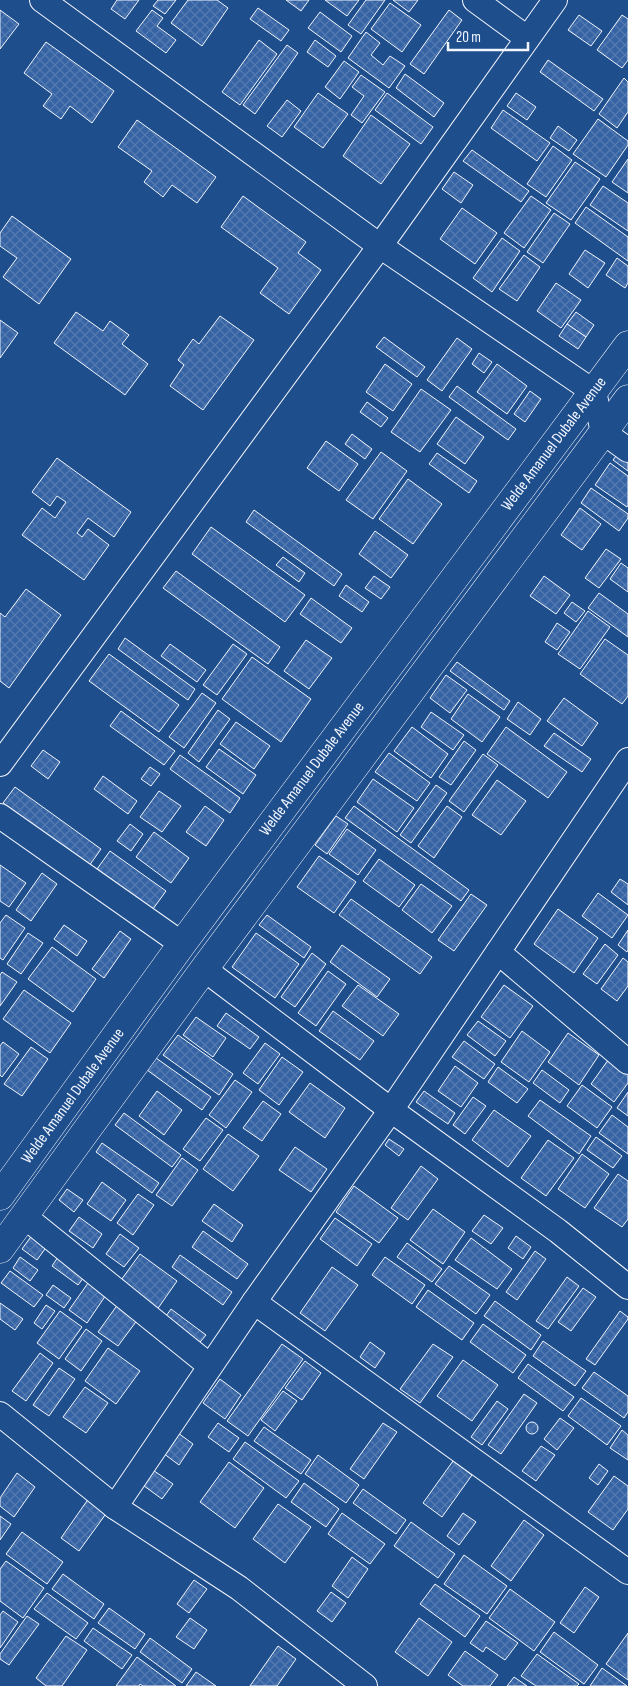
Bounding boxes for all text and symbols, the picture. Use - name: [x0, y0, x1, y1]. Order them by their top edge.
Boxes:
- scale bar: [448, 20, 528, 52]
- text: 20 m: [456, 28, 481, 47]
- street label: Welde Amanuel Dubale Avenue: [497, 373, 611, 515]
- street label: Welde Amanuel Dubale Avenue: [255, 698, 369, 840]
- street label: Welde Amanuel Dubale Avenue: [17, 1025, 129, 1167]

